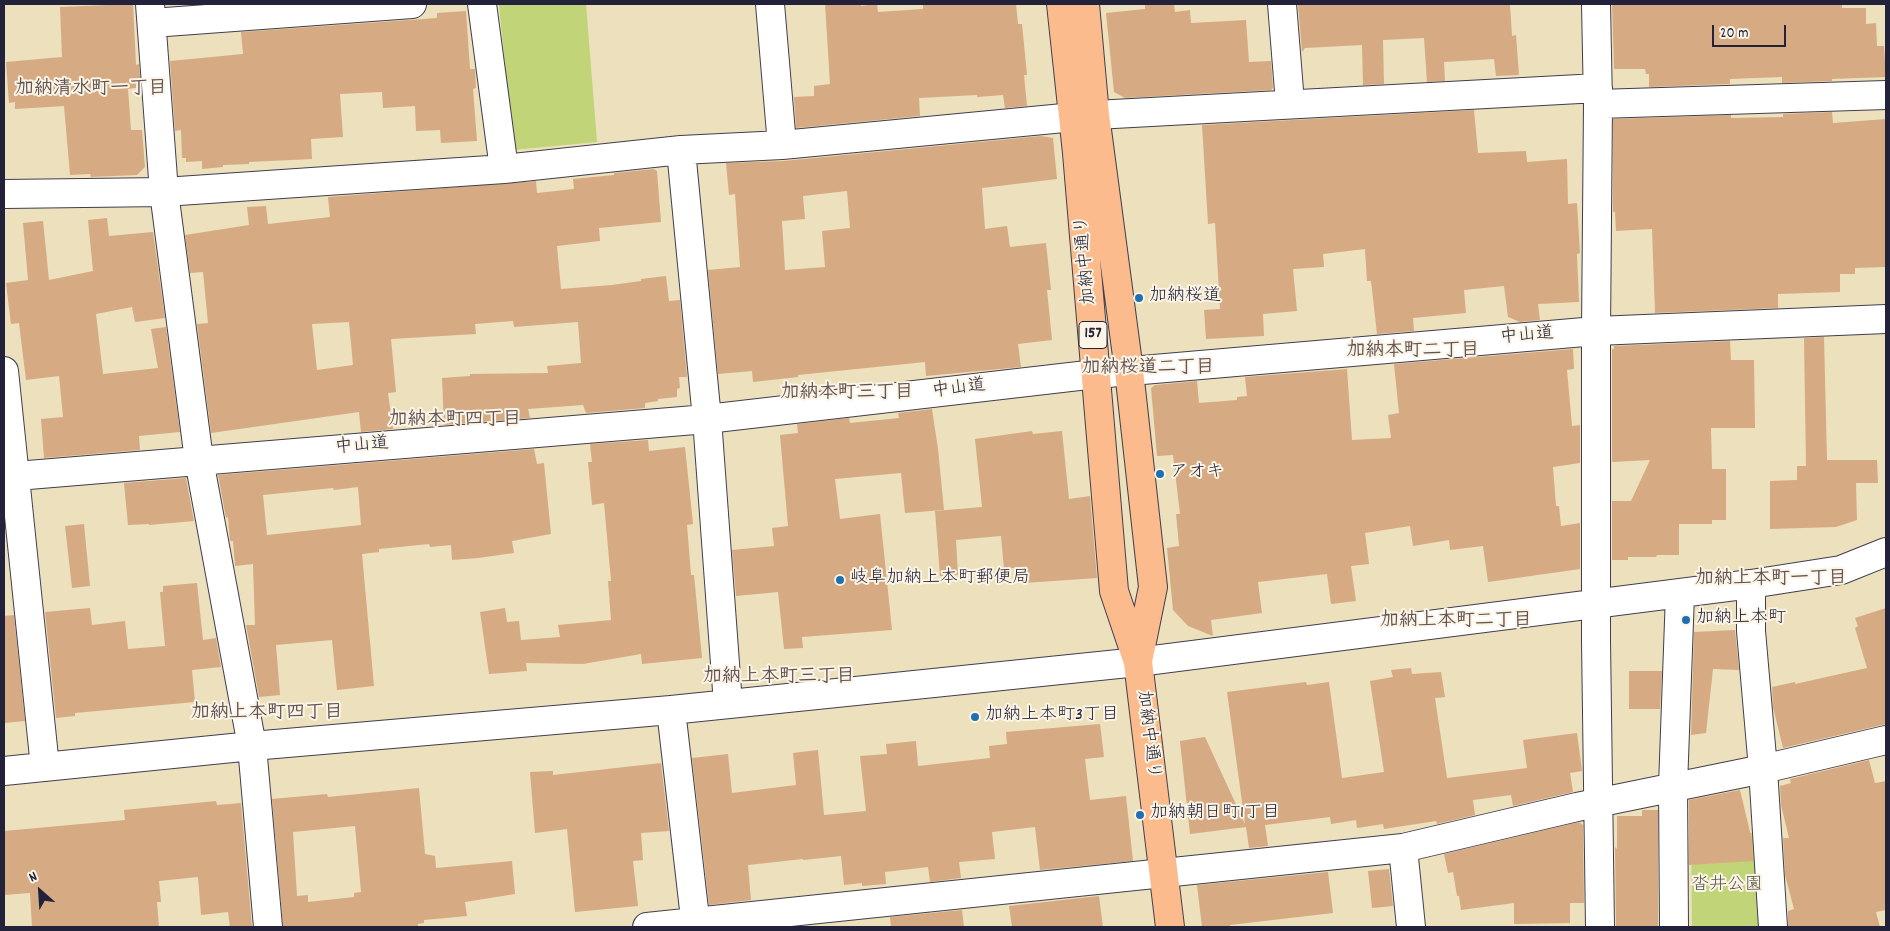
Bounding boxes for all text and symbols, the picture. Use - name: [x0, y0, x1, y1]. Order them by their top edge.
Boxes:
- scale bar: [1715, 15, 1789, 47]
- text: 20 m: [1720, 23, 1748, 45]
- district label: 加納清水町一丁目: [15, 79, 167, 101]
- street label: 加納中通り: [1072, 214, 1102, 306]
- place label: 加納桜道: [1149, 287, 1221, 309]
- marker: 加納桜道: [1133, 292, 1145, 304]
- road number: 157: [1079, 322, 1107, 348]
- street label: 中山道: [1499, 324, 1555, 350]
- district label: 加納本町二丁目: [1347, 341, 1479, 363]
- district label: 加納桜道二丁目: [1082, 358, 1214, 380]
- street label: 中山道: [931, 376, 987, 404]
- district label: 加納本町三丁目: [781, 383, 913, 405]
- district label: 加納本町四丁目: [389, 410, 521, 432]
- street label: 中山道: [334, 434, 390, 460]
- place label: アオキ: [1170, 463, 1224, 485]
- marker: アオキ: [1154, 468, 1166, 480]
- place label: 岐阜加納上本町郵便局: [850, 569, 1030, 591]
- district label: 加納上本町一丁目: [1695, 569, 1847, 591]
- marker: 岐阜加納上本町郵便局: [834, 574, 846, 586]
- place label: 加納上本町: [1696, 609, 1786, 631]
- district label: 加納上本町二丁目: [1380, 611, 1532, 633]
- marker: 加納上本町: [1680, 614, 1692, 626]
- district label: 加納上本町三丁目: [703, 667, 855, 689]
- street label: 加納中通り: [1131, 689, 1163, 781]
- district label: 加納上本町四丁目: [191, 703, 343, 725]
- place label: 加納上本町3丁目: [985, 706, 1119, 728]
- marker: 加納上本町3丁目: [969, 711, 981, 723]
- place label: 加納朝日町1丁目: [1150, 804, 1280, 826]
- marker: 加納朝日町1丁目: [1134, 809, 1146, 821]
- north arrow: [15, 866, 65, 916]
- text: N: [26, 867, 41, 888]
- park label: 沓井公園: [1691, 876, 1763, 898]

